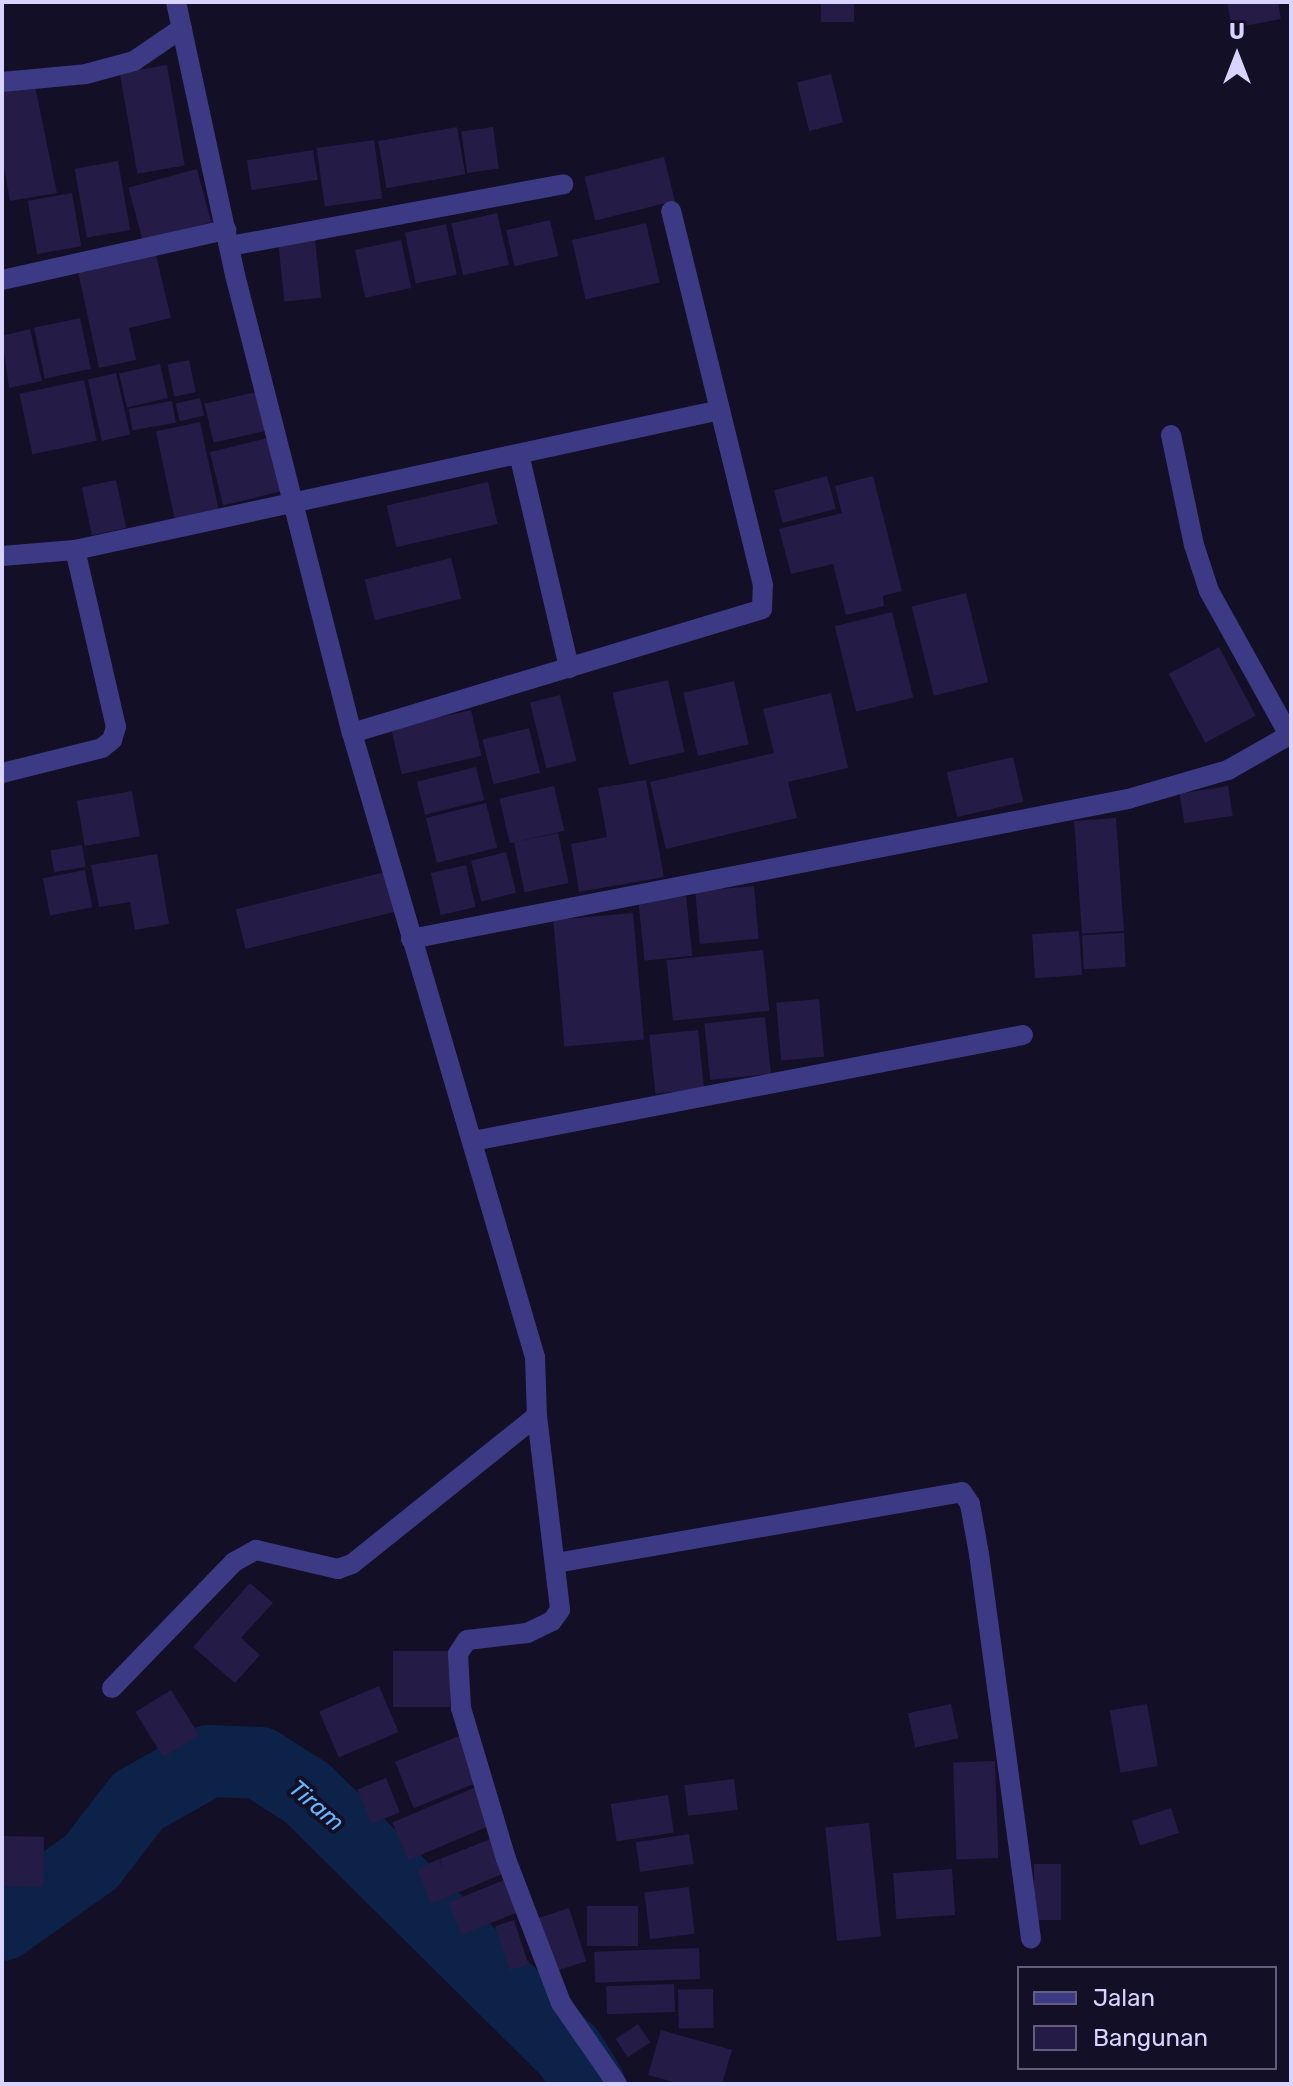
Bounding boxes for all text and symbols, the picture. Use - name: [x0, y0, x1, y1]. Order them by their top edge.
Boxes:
- north arrow: [1197, 16, 1277, 96]
- text: U: [1229, 18, 1245, 45]
- water label: Tiram: [282, 1774, 350, 1838]
- legend: [1017, 1966, 1277, 2070]
- text: Jalan: [1093, 1984, 1155, 2012]
- text: Bangunan: [1093, 2024, 1208, 2052]

